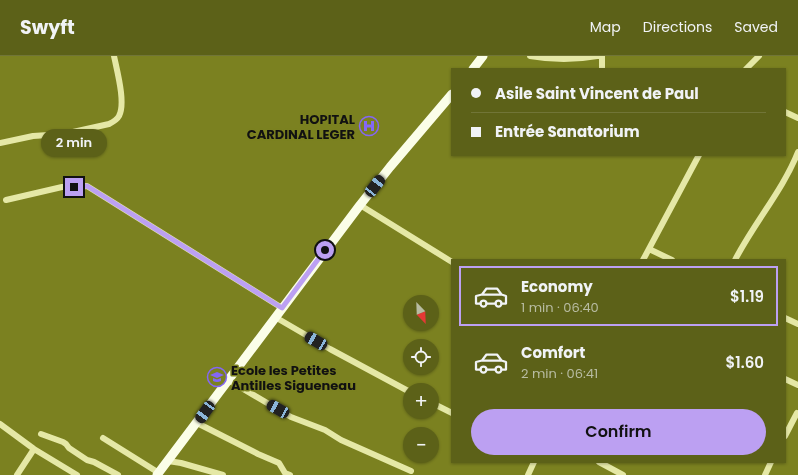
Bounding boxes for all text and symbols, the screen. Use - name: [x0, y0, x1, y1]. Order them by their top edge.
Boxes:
- text: Swyft: [20, 14, 75, 41]
- text: Map: [590, 17, 621, 37]
- text: Directions: [643, 17, 712, 37]
- text: Saved: [734, 17, 778, 37]
- text: Asile Saint Vincent de Paul: [495, 83, 699, 104]
- place label: HOPITAL CARDINAL LEGER: [247, 110, 355, 144]
- hospital icon: HOPITAL CARDINAL LEGER: [358, 115, 380, 137]
- text: Entrée Sanatorium: [495, 121, 640, 142]
- callout: 2 min: [41, 129, 107, 157]
- text: 2 min: [56, 133, 92, 152]
- car: [363, 173, 387, 199]
- route end: [65, 178, 83, 196]
- route start: [316, 241, 334, 259]
- text: Economy: [521, 276, 593, 297]
- icon: car: [473, 278, 509, 314]
- text: $1.19: [730, 286, 764, 307]
- north arrow: [403, 295, 439, 331]
- map controls: [403, 295, 439, 463]
- text: 1 min · 06:40: [521, 298, 599, 317]
- car: [303, 330, 329, 352]
- button: locate: [403, 339, 439, 375]
- text: Comfort: [521, 342, 585, 363]
- icon: car: [473, 344, 509, 380]
- text: $1.60: [726, 352, 764, 373]
- place label: Ecole les Petites Antilles Sigueneau: [231, 361, 356, 395]
- text: 2 min · 06:41: [521, 364, 598, 383]
- school or university icon: Ecole les Petites Antilles Sigueneau: [206, 366, 228, 388]
- button: +: [403, 383, 439, 419]
- car: [265, 398, 291, 420]
- car: [193, 399, 217, 425]
- button: Confirm: [471, 409, 766, 455]
- button: −: [403, 427, 439, 463]

